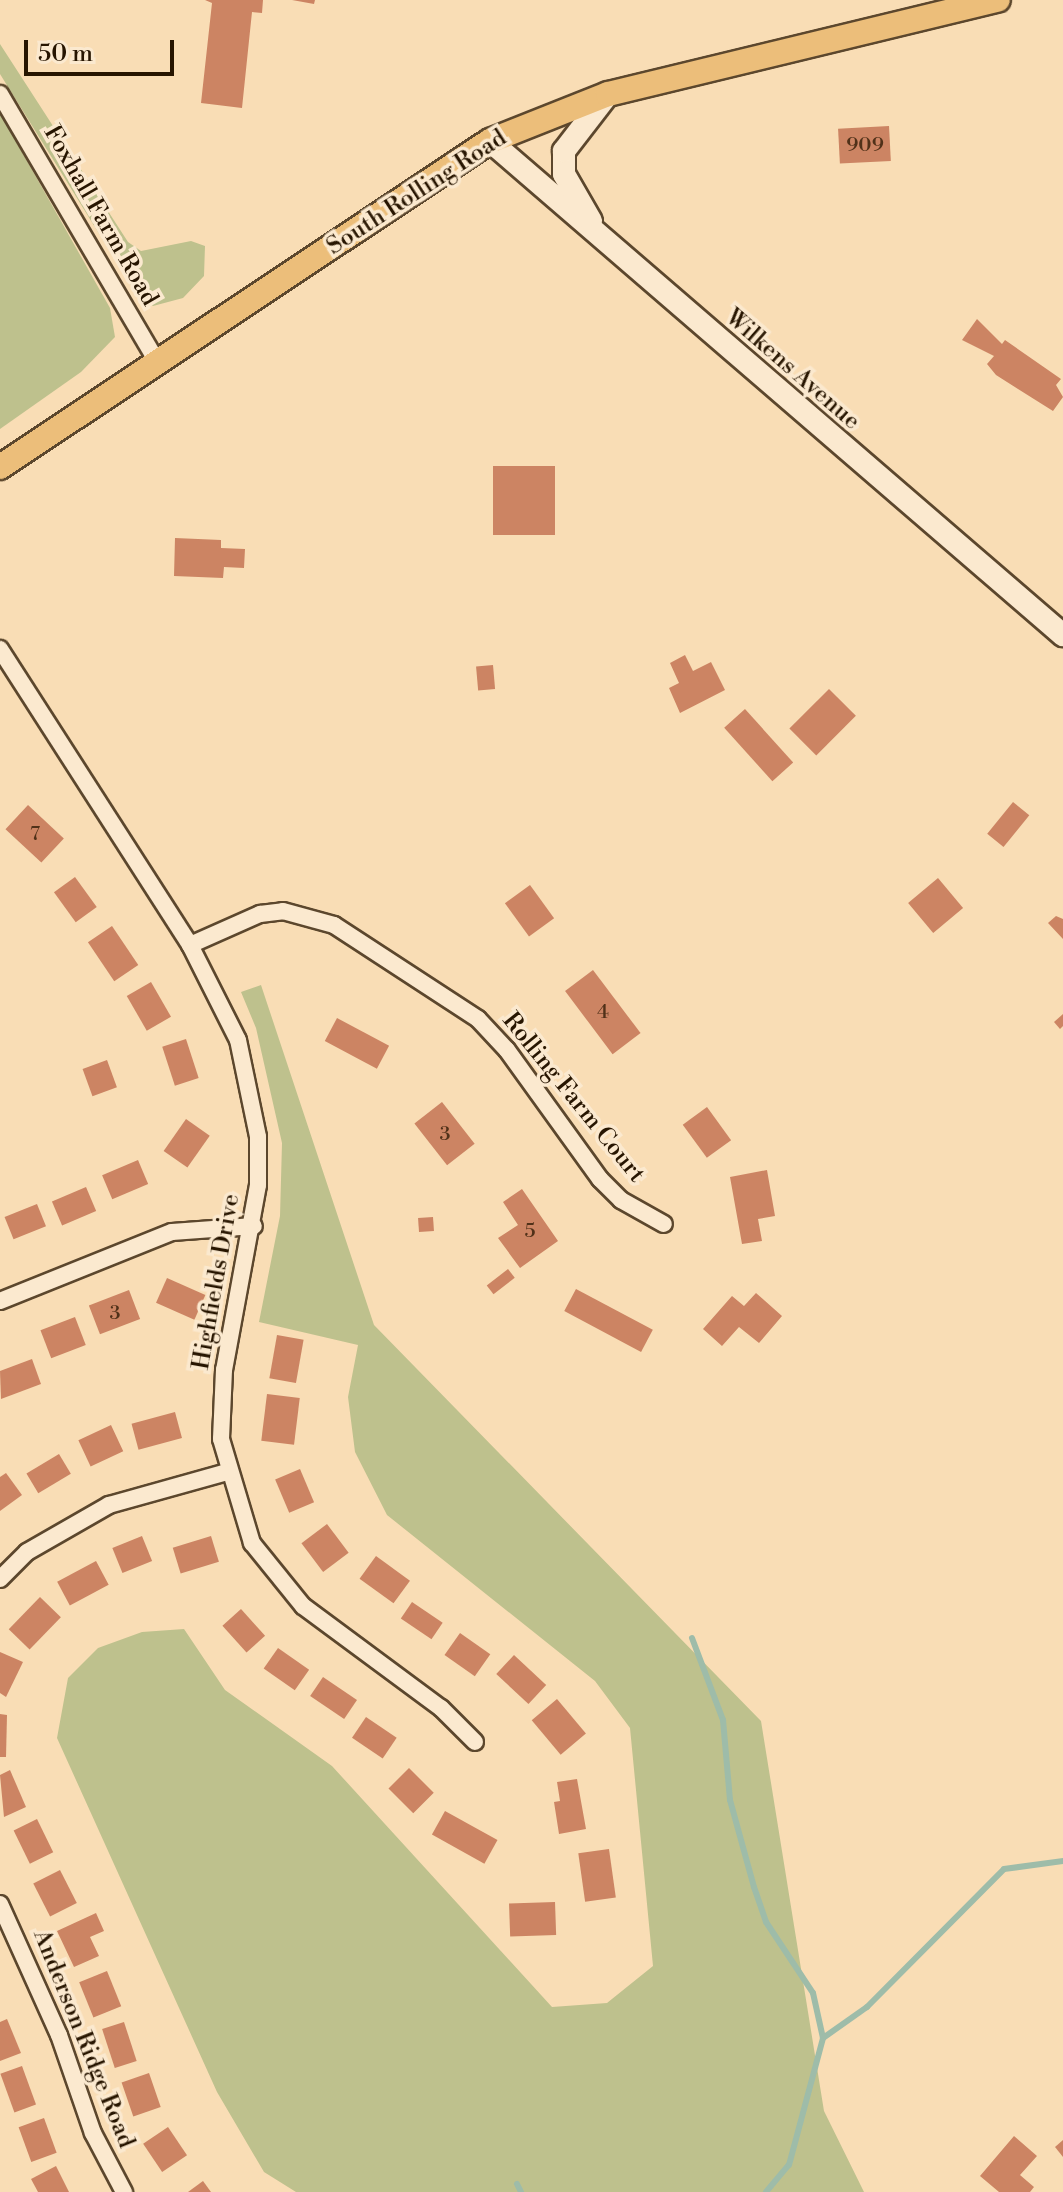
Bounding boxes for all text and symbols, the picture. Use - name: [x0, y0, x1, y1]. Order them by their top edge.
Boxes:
- scale bar: [28, 24, 178, 74]
- text: 50 m: [38, 39, 93, 69]
- street label: Foxhall Farm Road: [37, 121, 163, 311]
- street label: South Rolling Road: [322, 124, 512, 262]
- house number: 909: [846, 133, 884, 157]
- street label: Wilkens Avenue: [719, 304, 865, 436]
- house number: 7: [30, 822, 40, 846]
- house number: 4: [597, 1000, 609, 1024]
- street label: Rolling Farm Court: [496, 1007, 650, 1189]
- house number: 3: [439, 1122, 451, 1146]
- street label: Highfields Drive: [187, 1192, 247, 1372]
- house number: 5: [524, 1219, 536, 1243]
- house number: 3: [109, 1301, 121, 1325]
- street label: Anderson Ridge Road: [26, 1926, 140, 2152]

